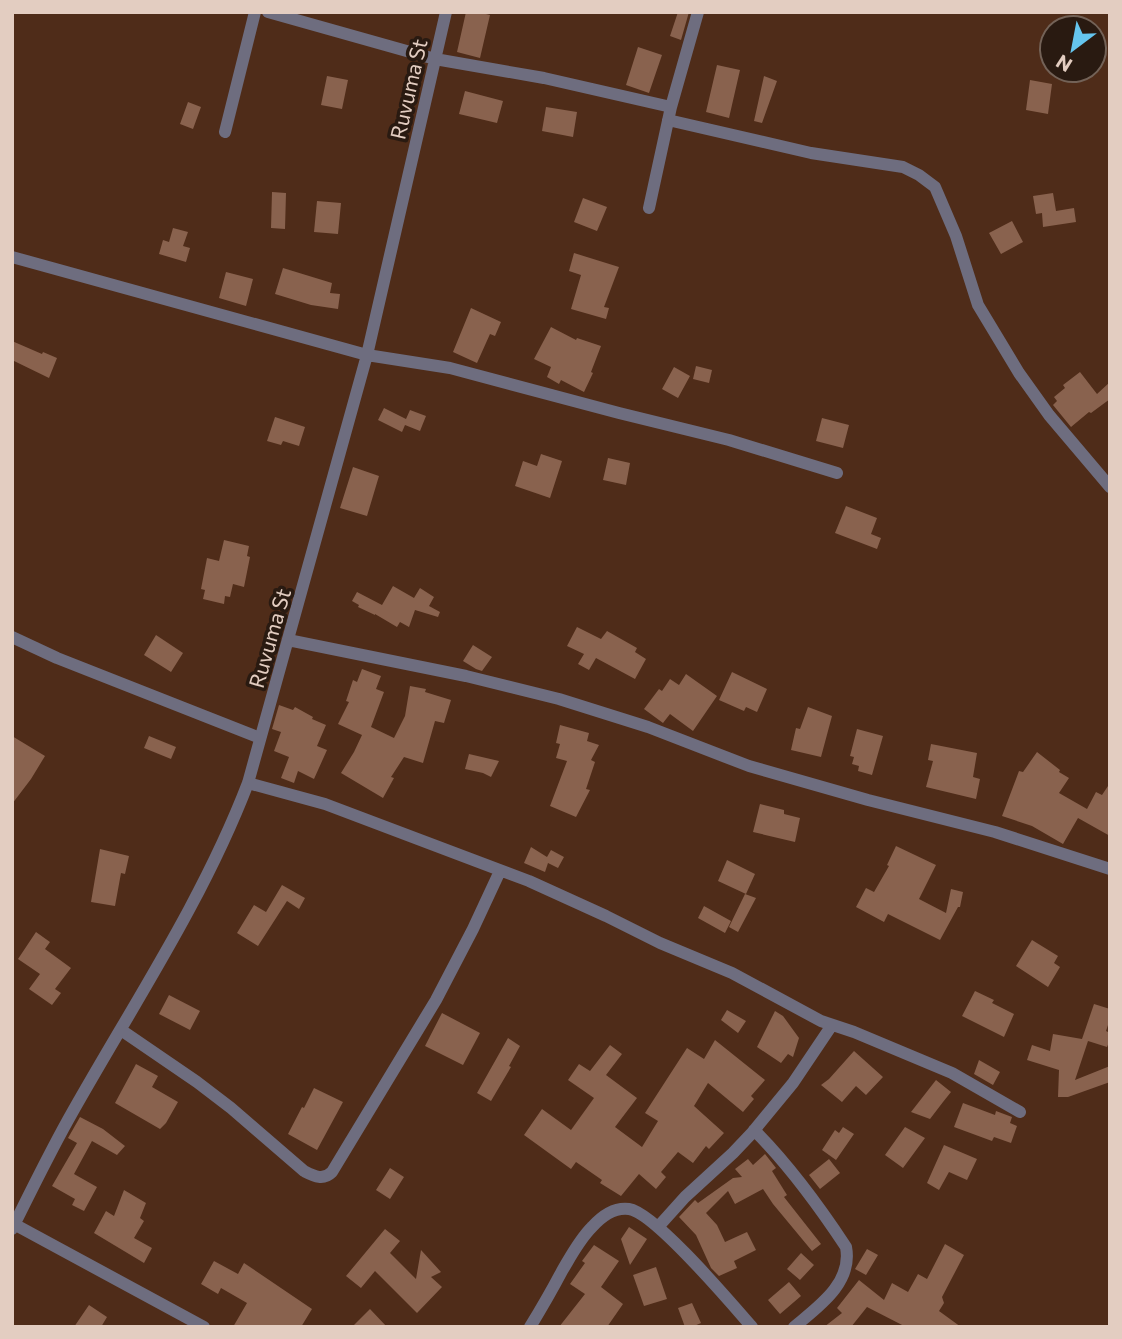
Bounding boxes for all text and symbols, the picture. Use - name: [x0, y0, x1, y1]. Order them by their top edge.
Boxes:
- north arrow: [1038, 14, 1108, 84]
- street label: Ruvuma St: [384, 36, 432, 142]
- text: N: [1052, 50, 1076, 77]
- street label: Ruvuma St: [243, 585, 295, 691]

